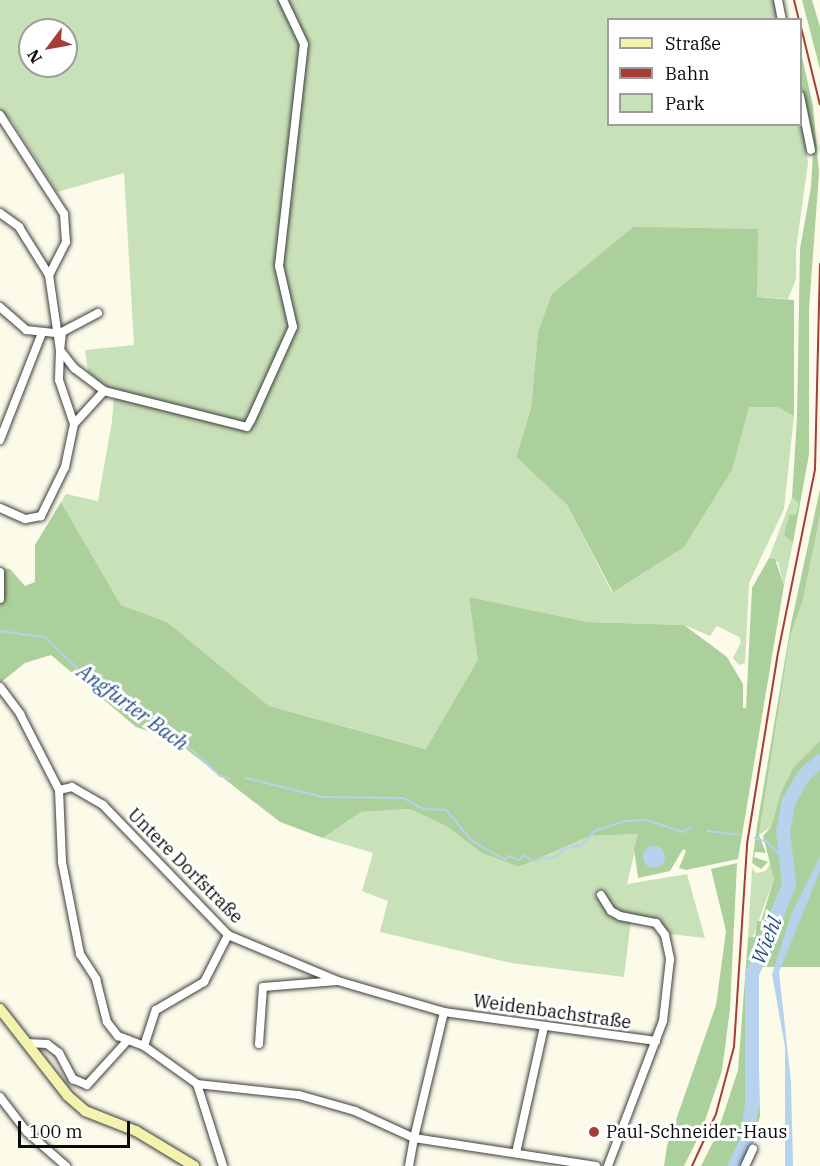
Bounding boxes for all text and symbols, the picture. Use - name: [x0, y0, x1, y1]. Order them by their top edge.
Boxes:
- north arrow: [18, 18, 78, 78]
- legend: [607, 18, 802, 126]
- text: Straße: [665, 32, 721, 55]
- text: N: [23, 46, 46, 67]
- text: Bahn: [665, 62, 710, 85]
- text: Park: [665, 92, 704, 115]
- water label: Angfurter Bach: [73, 659, 193, 755]
- street label: Untere Dorfstraße: [123, 804, 247, 928]
- water label: Wiehl: [746, 913, 786, 967]
- street label: Weidenbachstraße: [472, 990, 632, 1034]
- scale bar: [21, 1109, 134, 1147]
- text: 100 m: [29, 1120, 83, 1143]
- place label: Paul-Schneider-Haus: [606, 1121, 787, 1143]
- marker: Paul-Schneider-Haus: [587, 1125, 601, 1139]

